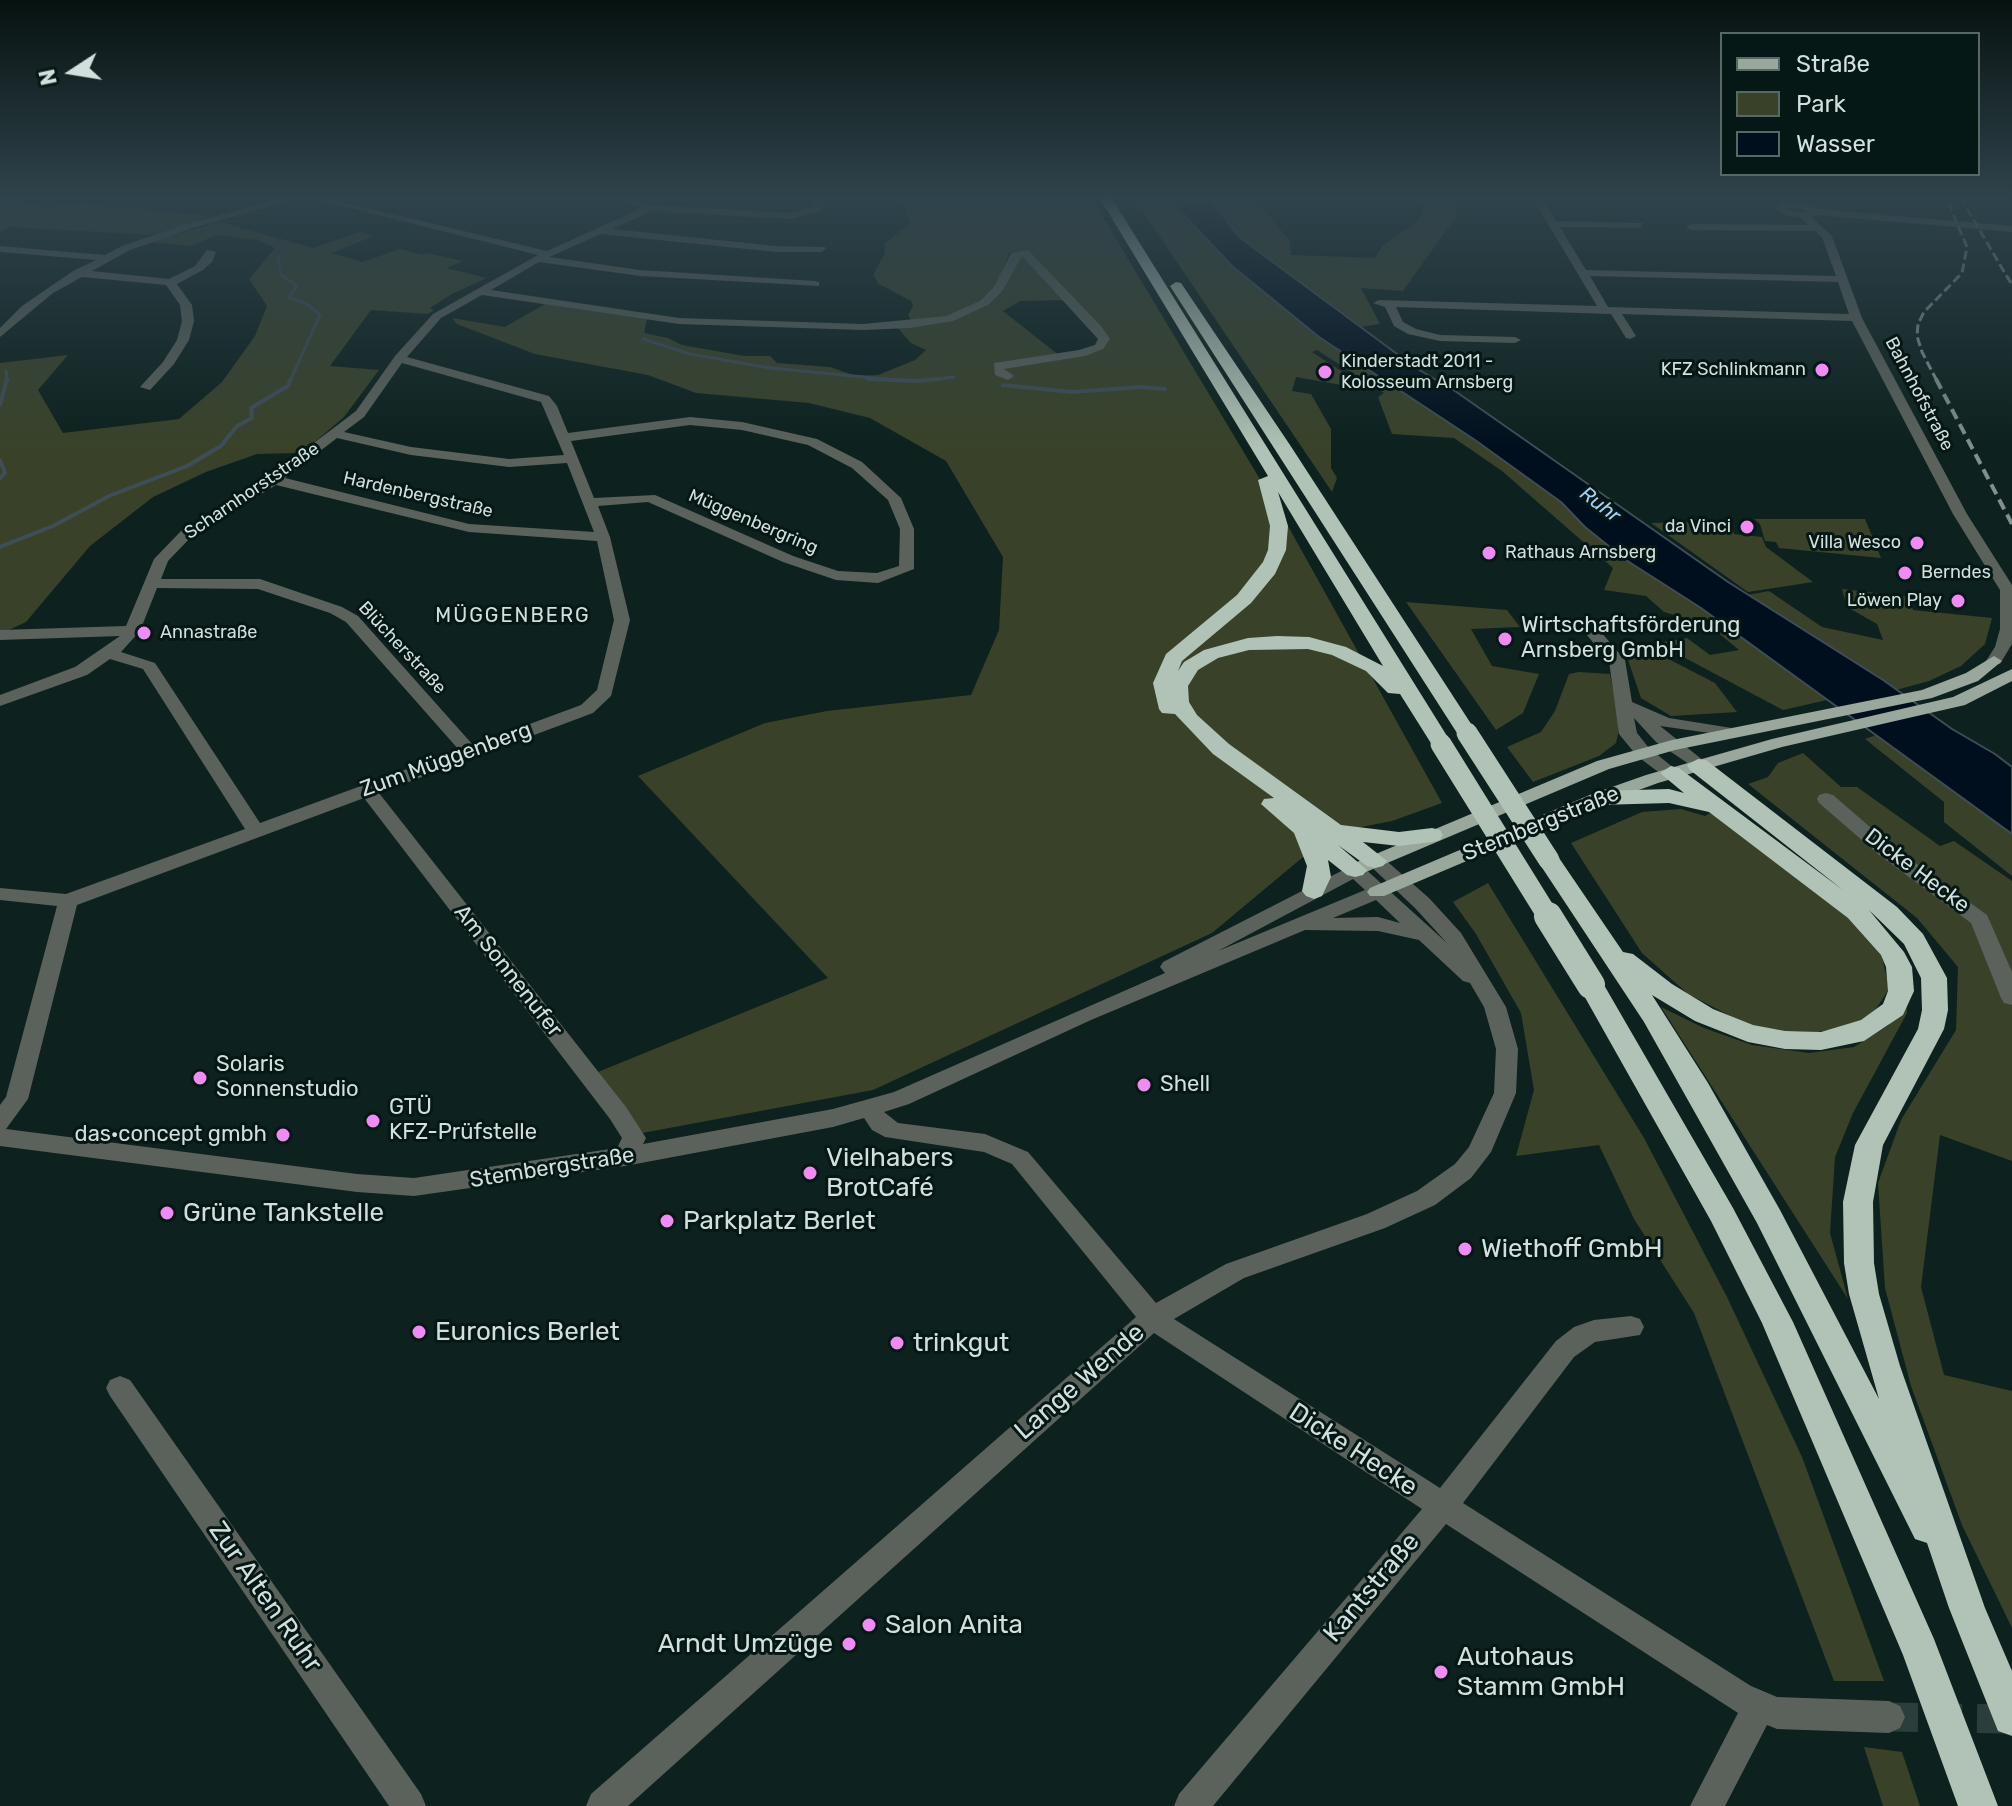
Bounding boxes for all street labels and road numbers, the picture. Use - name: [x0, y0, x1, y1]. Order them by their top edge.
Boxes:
- street label: Bahnhofstraße: [1880, 334, 1958, 454]
- street label: Scharnhorststraße: [181, 438, 323, 544]
- street label: Hardenbergstraße: [341, 467, 495, 523]
- street label: Müggenbergring: [685, 485, 821, 559]
- street label: Blücherstraße: [354, 597, 450, 699]
- street label: Zum Müggenberg: [357, 717, 535, 803]
- street label: Stembergstraße: [1459, 781, 1623, 867]
- street label: Dicke Hecke: [1859, 823, 1975, 919]
- street label: Am Sonnenufer: [448, 900, 568, 1042]
- street label: Stembergstraße: [468, 1142, 636, 1194]
- street label: Lange Wende: [1009, 1317, 1151, 1447]
- street label: Dicke Hecke: [1283, 1397, 1423, 1503]
- street label: Zur Alten Ruhr: [202, 1516, 328, 1678]
- street label: Kantstraße: [1317, 1527, 1427, 1649]

